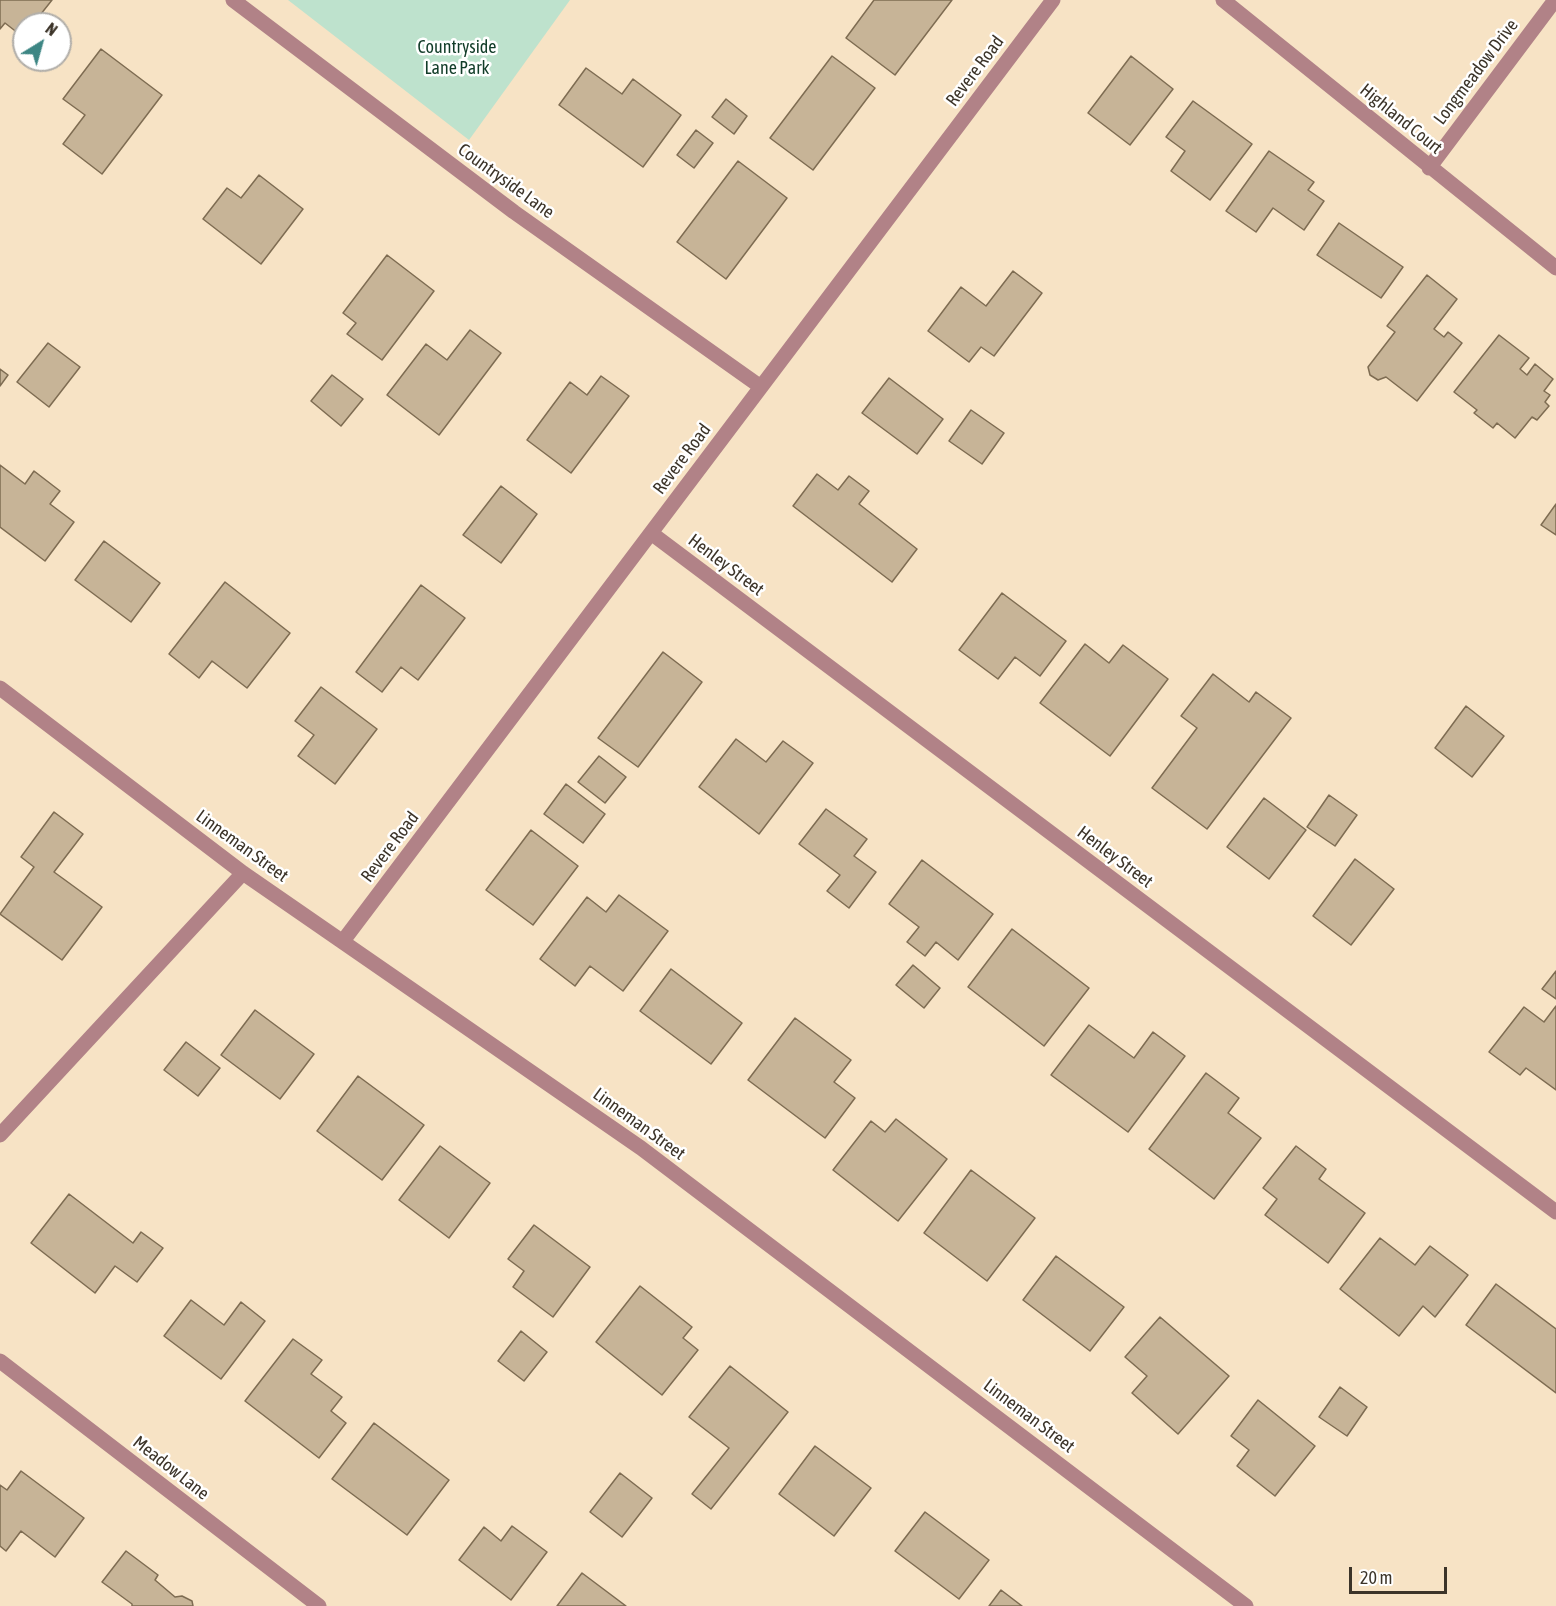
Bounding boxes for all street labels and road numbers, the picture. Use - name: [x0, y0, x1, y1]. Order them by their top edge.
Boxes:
- street label: Longmeadow Drive: [1429, 15, 1523, 129]
- street label: Revere Road: [941, 31, 1009, 111]
- street label: Highland Court: [1356, 79, 1446, 159]
- street label: Countryside Lane: [454, 139, 558, 223]
- street label: Revere Road: [648, 419, 716, 499]
- street label: Henley Street: [684, 529, 768, 601]
- street label: Linneman Street: [192, 805, 292, 887]
- street label: Revere Road: [356, 807, 424, 887]
- street label: Henley Street: [1073, 821, 1157, 893]
- street label: Linneman Street: [589, 1083, 689, 1165]
- street label: Linneman Street: [979, 1375, 1079, 1457]
- street label: Meadow Lane: [129, 1432, 213, 1504]

